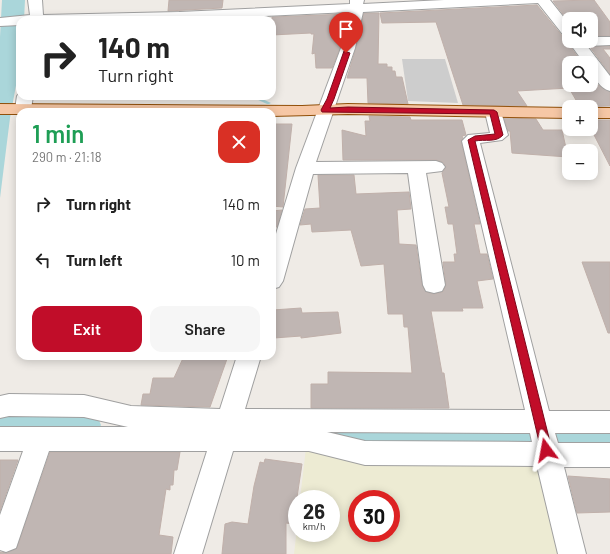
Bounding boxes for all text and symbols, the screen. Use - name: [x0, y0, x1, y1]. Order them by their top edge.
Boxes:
- pin: [329, 12, 363, 53]
- map controls: [562, 12, 598, 180]
- button: sound: [562, 12, 598, 48]
- icon: arrive: [335, 18, 357, 40]
- text: 140 m: [98, 30, 170, 64]
- icon: right: [32, 32, 84, 84]
- button: search: [562, 56, 598, 92]
- text: Turn right: [98, 64, 174, 86]
- button: +: [562, 100, 598, 136]
- text: 1 min: [32, 119, 84, 148]
- button: close: [218, 121, 260, 163]
- button: −: [562, 144, 598, 180]
- text: 290 m · 21:18: [32, 149, 101, 165]
- icon: right: [32, 193, 54, 215]
- text: Turn right: [66, 195, 131, 213]
- text: 140 m: [223, 195, 260, 213]
- icon: left: [32, 249, 54, 271]
- text: Turn left: [66, 251, 122, 269]
- text: 10 m: [231, 251, 260, 269]
- button: Exit: [32, 306, 142, 352]
- button: Share: [150, 306, 260, 352]
- position arrow: [525, 429, 567, 471]
- speed limit sign: 30: [348, 490, 400, 542]
- text: 26: [303, 499, 325, 523]
- text: km/h: [303, 520, 325, 532]

